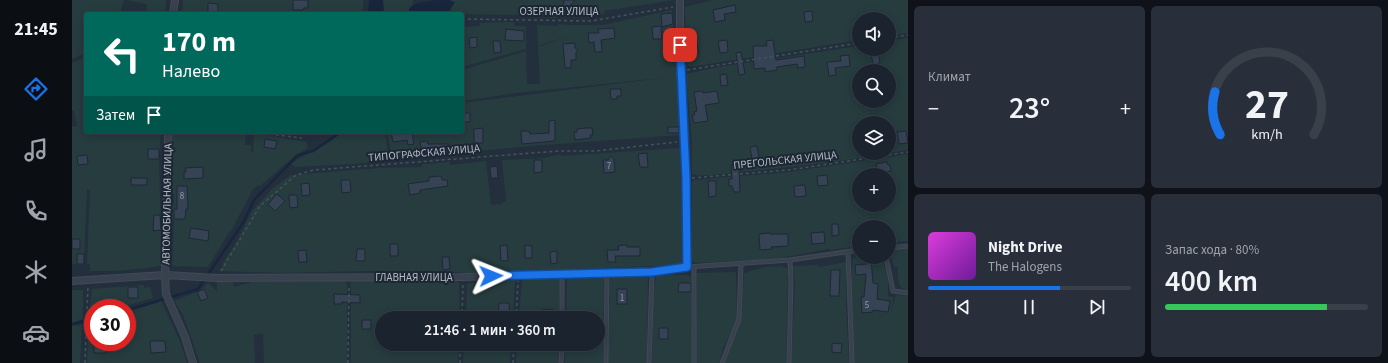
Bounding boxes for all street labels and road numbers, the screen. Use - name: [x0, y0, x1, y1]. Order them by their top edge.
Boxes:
- street label: ОЗЕРНАЯ УЛИЦА: [520, 4, 598, 19]
- street label: ТИПОГРАФСКАЯ УЛИЦА: [368, 141, 480, 165]
- street label: АВТОМОБИЛЬНАЯ УЛИЦА: [158, 143, 176, 265]
- street label: ПРЕГОЛЬСКАЯ УЛИЦА: [732, 147, 838, 173]
- street label: ГЛАВНАЯ УЛИЦА: [375, 270, 453, 285]

